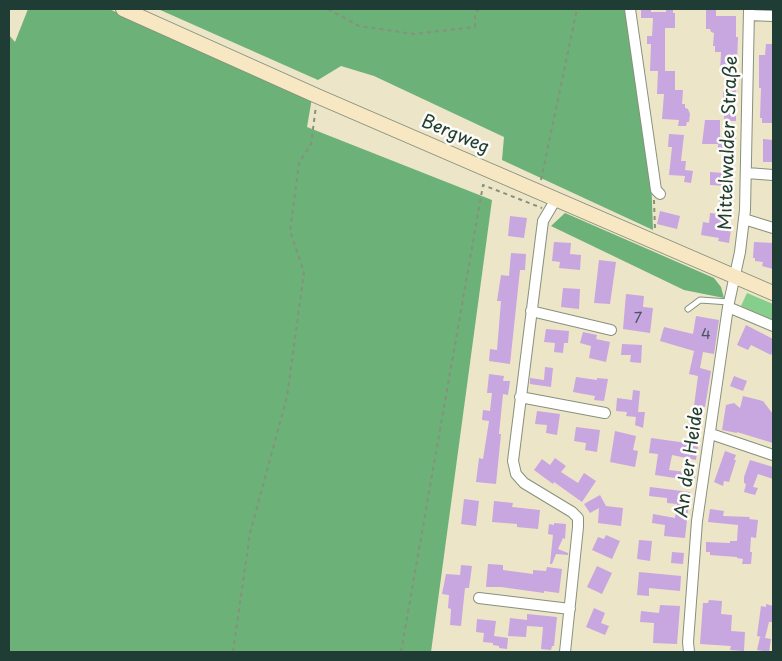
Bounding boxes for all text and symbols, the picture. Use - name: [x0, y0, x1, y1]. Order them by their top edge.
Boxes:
- street label: Mittelwalder Straße: [715, 55, 743, 231]
- street label: Bergweg: [418, 111, 492, 159]
- house number: 7: [634, 310, 642, 328]
- house number: 4: [701, 326, 711, 344]
- street label: An der Heide: [672, 405, 708, 519]

